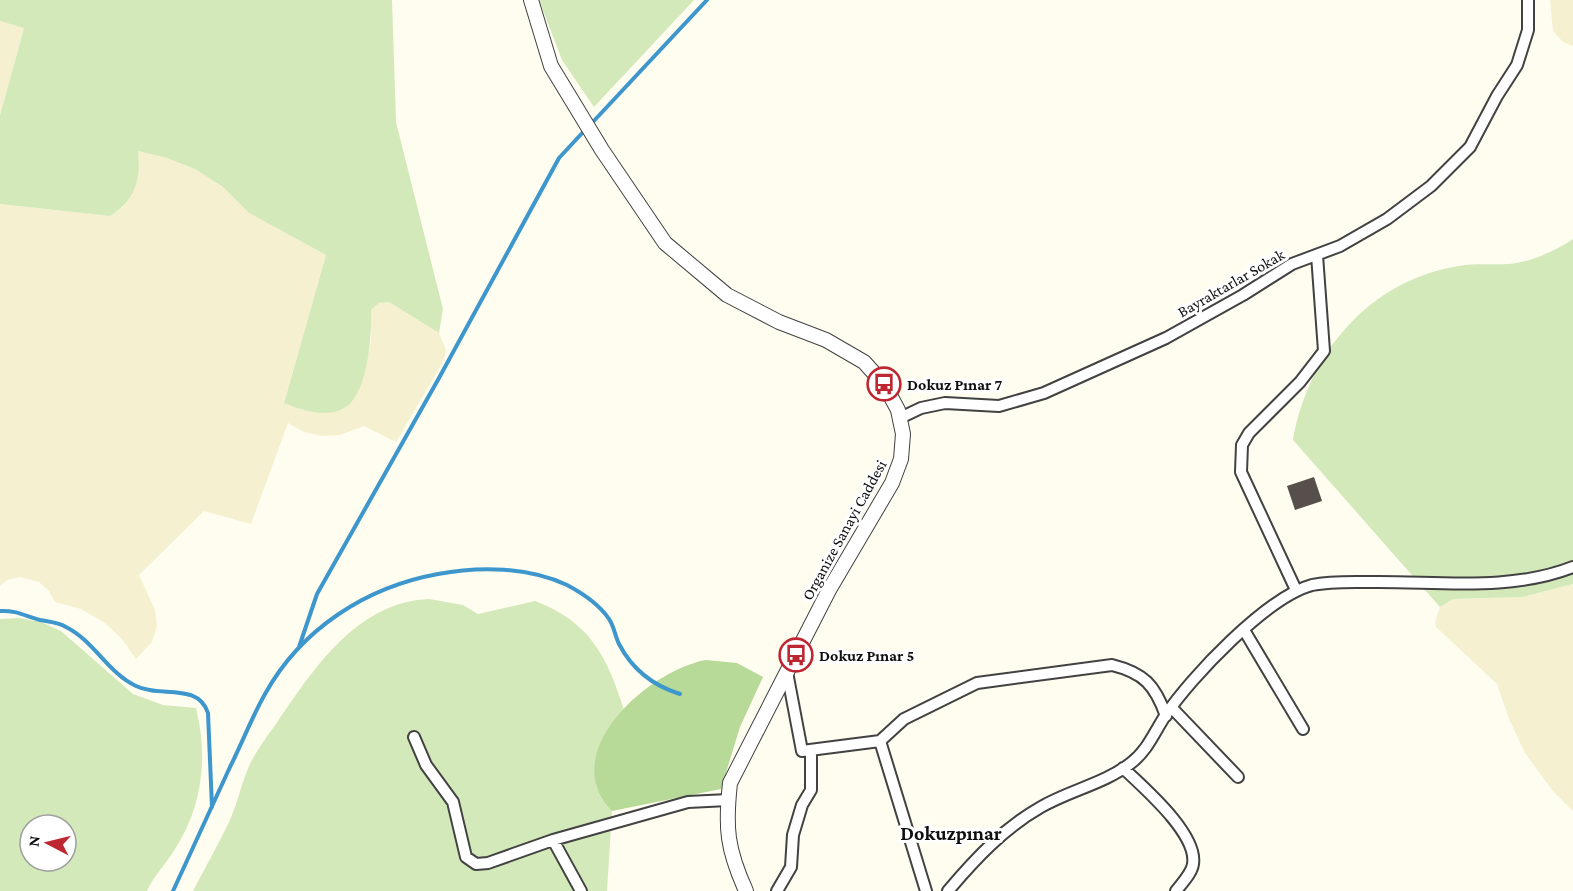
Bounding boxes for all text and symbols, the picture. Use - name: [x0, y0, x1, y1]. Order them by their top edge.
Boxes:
- street label: Bayraktarlar Sokak: [1175, 245, 1288, 321]
- bus stop icon: Dokuz Pınar 7: [866, 366, 902, 402]
- place label: Dokuz Pınar 7: [907, 376, 1002, 393]
- street label: Organize Sanayi Caddesi: [798, 457, 890, 603]
- bus stop icon: Dokuz Pınar 5: [778, 637, 814, 673]
- place label: Dokuz Pınar 5: [819, 647, 914, 664]
- north arrow: [18, 813, 78, 873]
- district label: Dokuzpınar: [900, 822, 1002, 844]
- text: N: [25, 835, 43, 848]

